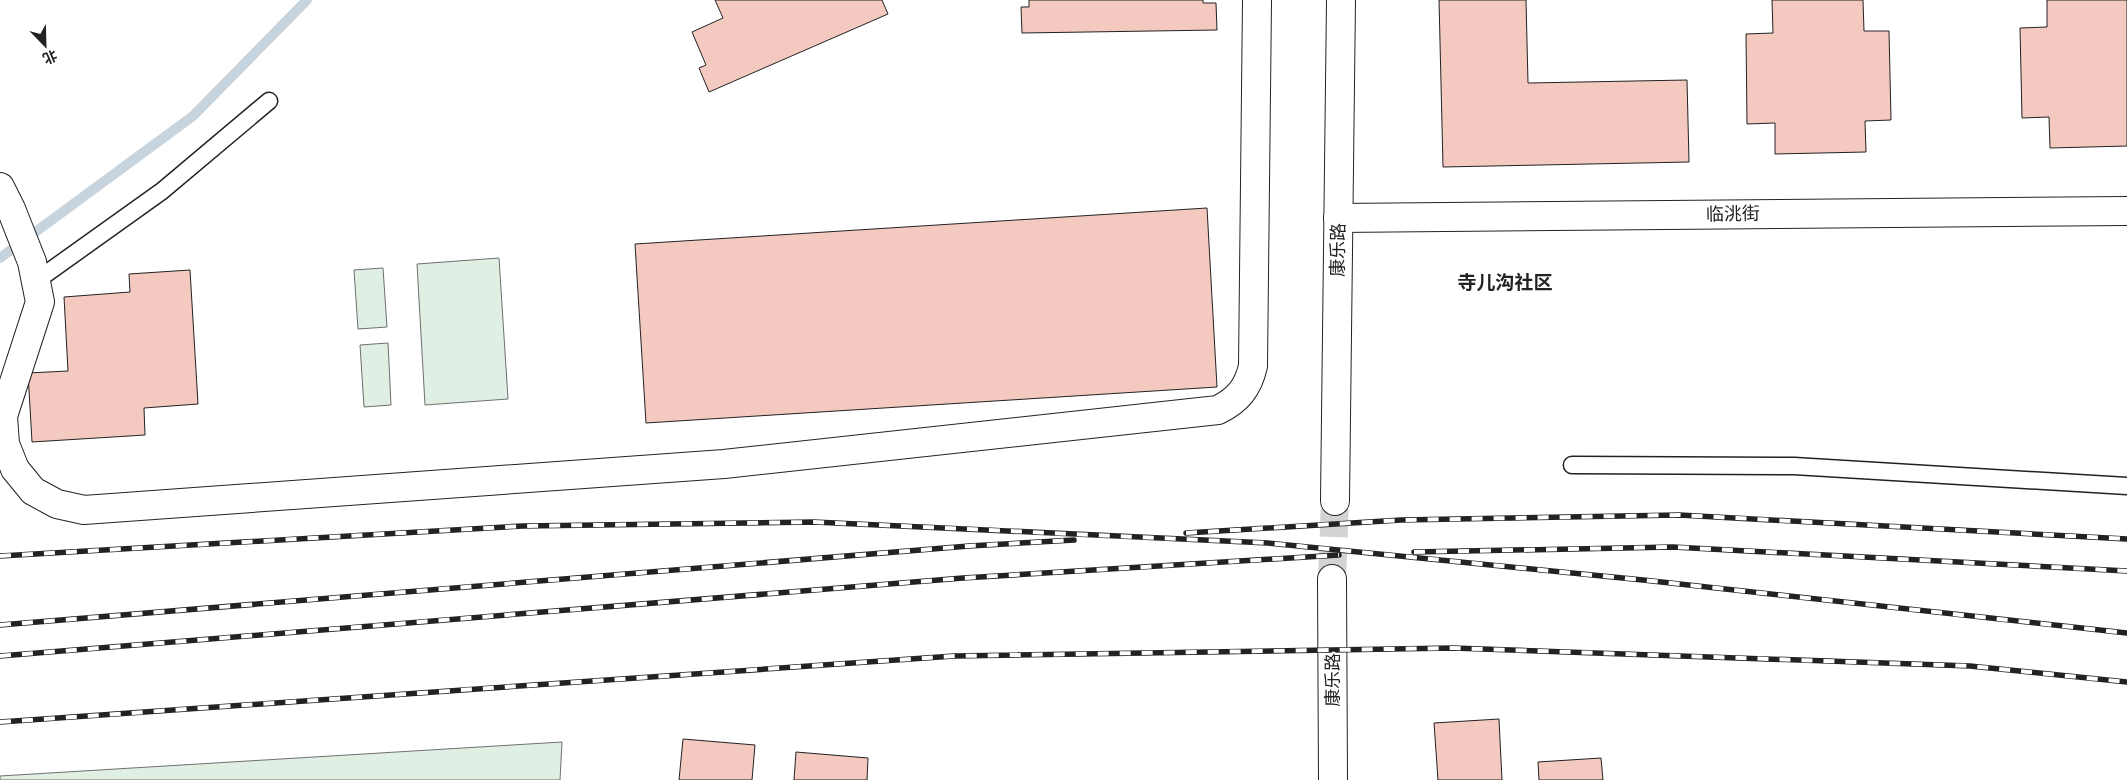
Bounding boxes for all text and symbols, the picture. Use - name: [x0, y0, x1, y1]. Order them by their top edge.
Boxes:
- north arrow: [20, 20, 70, 70]
- text: 北: [40, 46, 60, 69]
- street label: 临洮街: [1706, 201, 1760, 225]
- street label: 康乐路: [1325, 223, 1349, 277]
- district label: 寺儿沟社区: [1457, 269, 1553, 295]
- street label: 康乐路: [1320, 653, 1344, 707]

